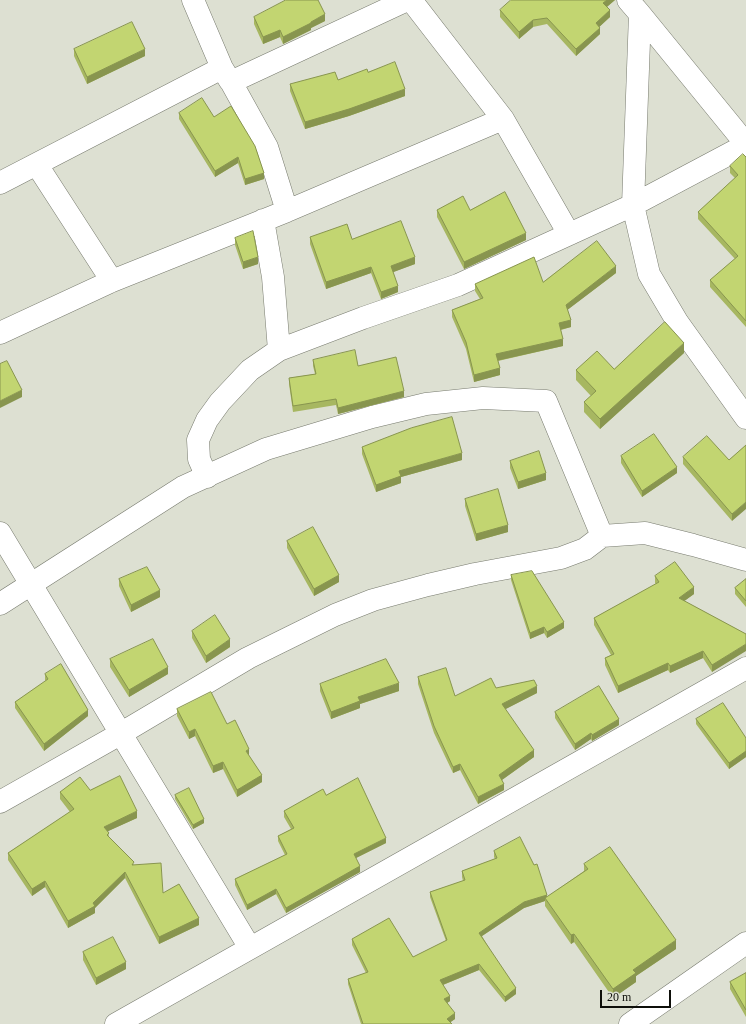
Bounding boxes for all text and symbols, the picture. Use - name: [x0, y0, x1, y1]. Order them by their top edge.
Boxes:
- scale bar: [602, 982, 673, 1008]
- text: 20 m: [607, 990, 631, 1004]

